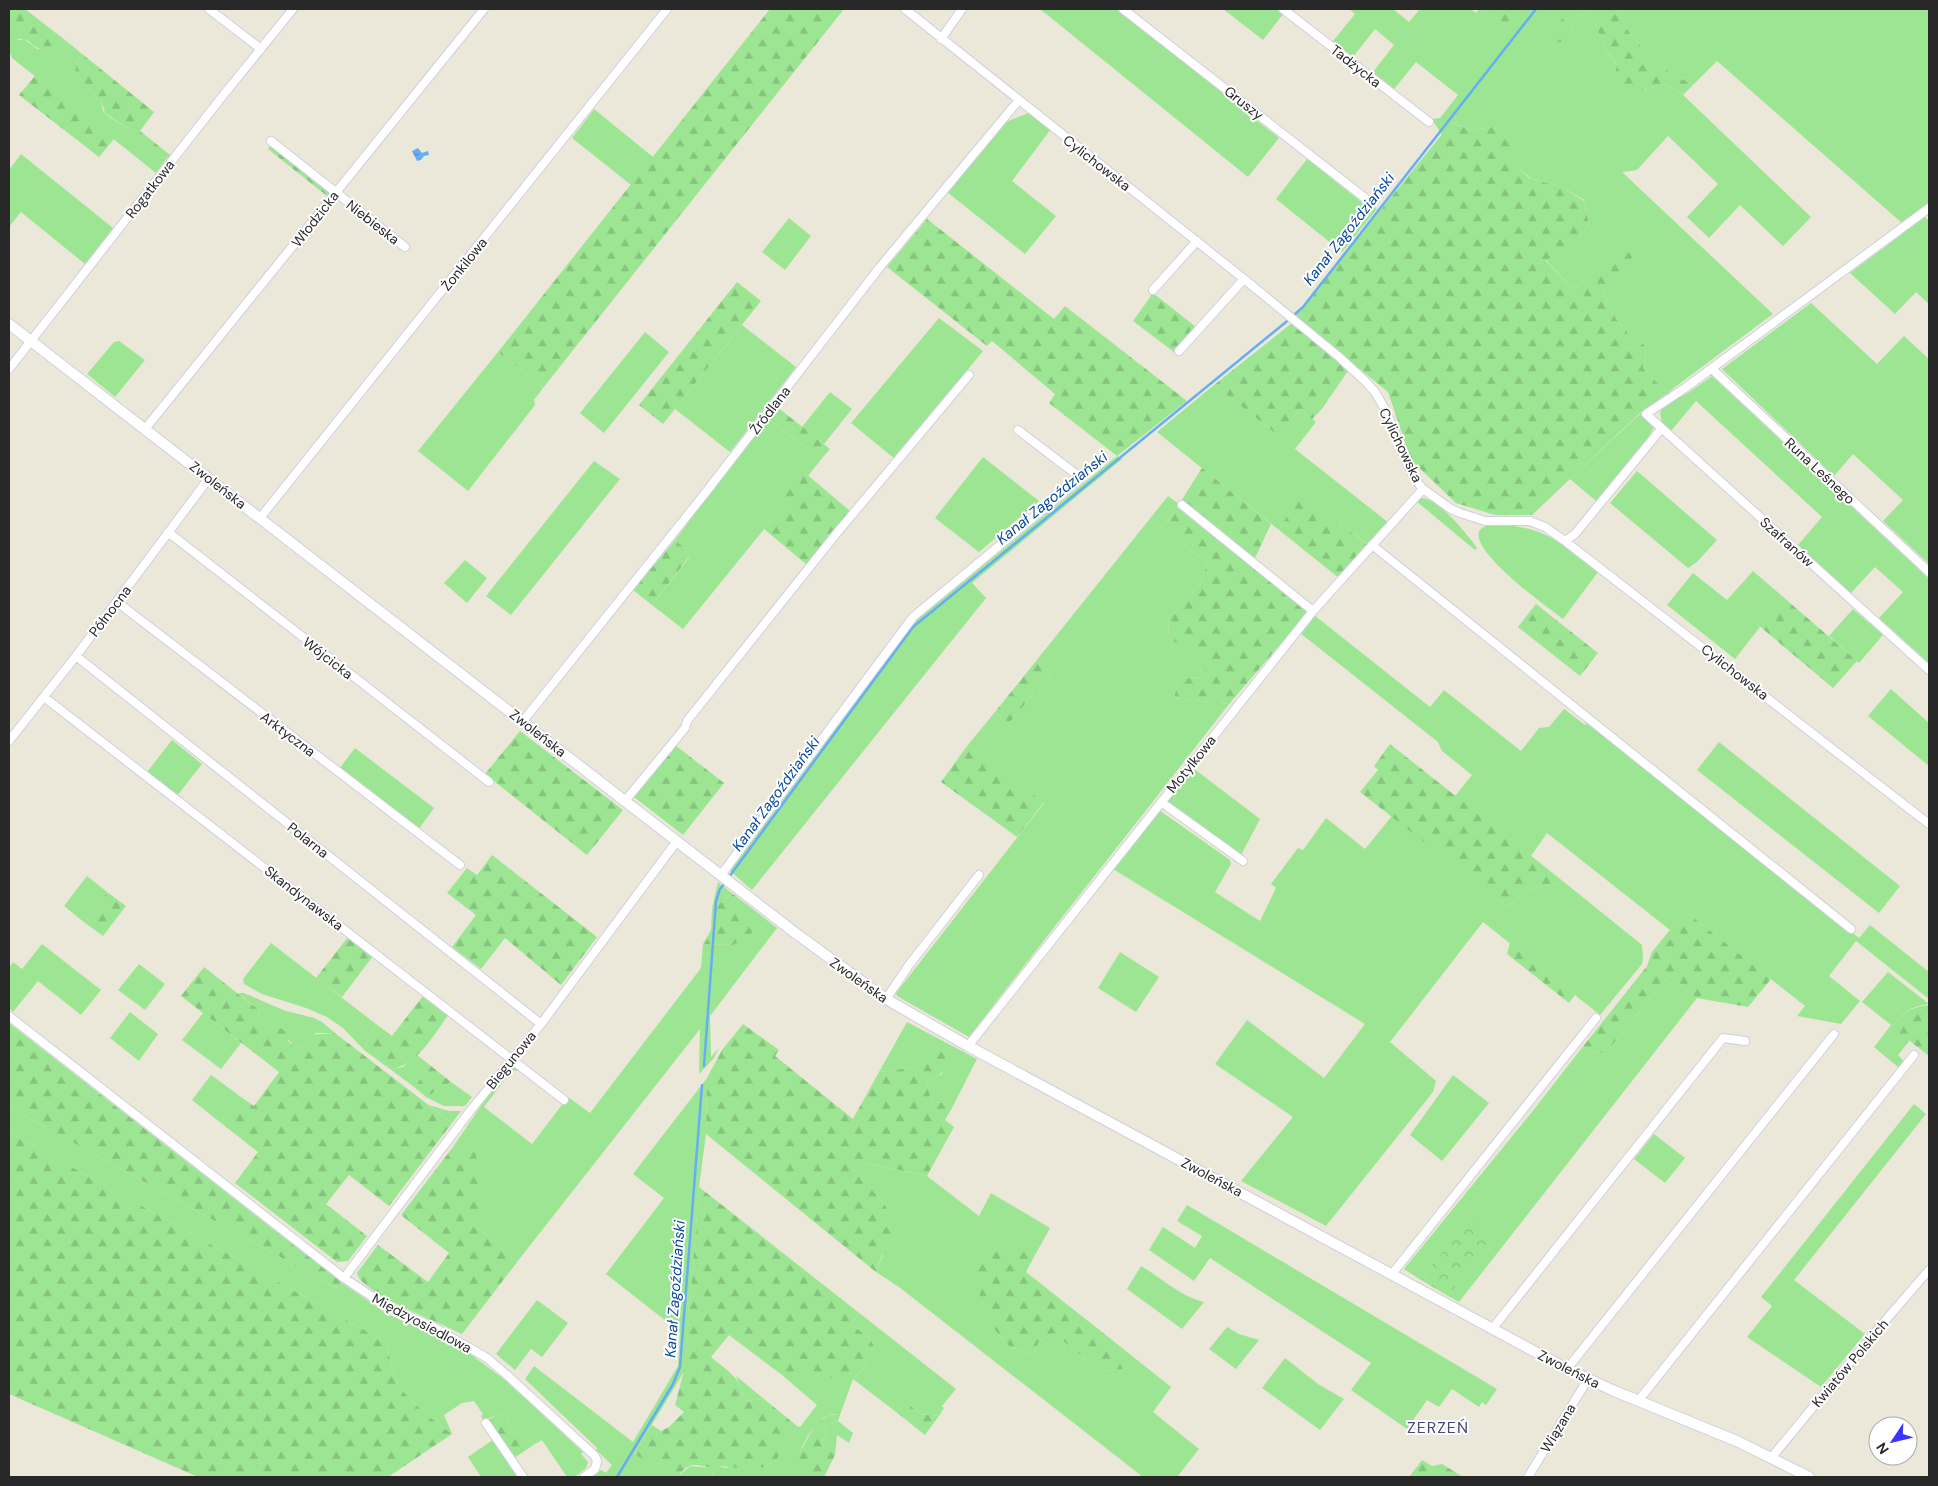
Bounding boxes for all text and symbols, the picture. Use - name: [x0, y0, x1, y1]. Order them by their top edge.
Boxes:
- street label: Tadżycka: [1327, 41, 1385, 91]
- street label: Gruszy: [1221, 82, 1267, 124]
- street label: Cylichowska: [1060, 131, 1134, 195]
- street label: Rogatkowa: [122, 156, 178, 222]
- water label: Kanał Zagoździański: [1299, 168, 1399, 289]
- street label: Włodzicka: [287, 187, 343, 251]
- street label: Niebieska: [343, 196, 403, 248]
- street label: Żonkilowa: [437, 234, 491, 294]
- street label: Źródlana: [746, 382, 794, 438]
- street label: Cylichowska: [1375, 405, 1427, 485]
- street label: Runa Leśnego: [1781, 434, 1859, 508]
- water label: Kanał Zagoździański: [992, 447, 1112, 549]
- street label: Zwoleńska: [186, 457, 250, 513]
- street label: Szafranów: [1756, 513, 1818, 571]
- street label: Północna: [85, 582, 135, 640]
- street label: Wójcicka: [299, 633, 357, 683]
- street label: Cylichowska: [1698, 640, 1772, 704]
- street label: Zwoleńska: [506, 705, 570, 761]
- street label: Arktyczna: [257, 707, 319, 761]
- water label: Kanał Zagoździański: [727, 732, 825, 856]
- street label: Motylkowa: [1162, 732, 1220, 796]
- street label: Polarna: [284, 818, 332, 862]
- street label: Skandynawska: [261, 862, 347, 934]
- street label: Zwoleńska: [826, 953, 892, 1007]
- street label: Biegunowa: [482, 1027, 540, 1093]
- street label: Zwoleńska: [1178, 1153, 1246, 1201]
- water label: Kanał Zagoździański: [660, 1219, 690, 1358]
- street label: Międzyosiedlowa: [369, 1289, 475, 1357]
- street label: Kwiatów Polskich: [1808, 1315, 1892, 1411]
- street label: Zwoleńska: [1535, 1346, 1603, 1392]
- street label: Wiązana: [1536, 1400, 1580, 1456]
- north arrow: [1868, 1416, 1918, 1466]
- district label: ZERZEŃ: [1407, 1417, 1469, 1438]
- text: N: [1872, 1439, 1893, 1458]

